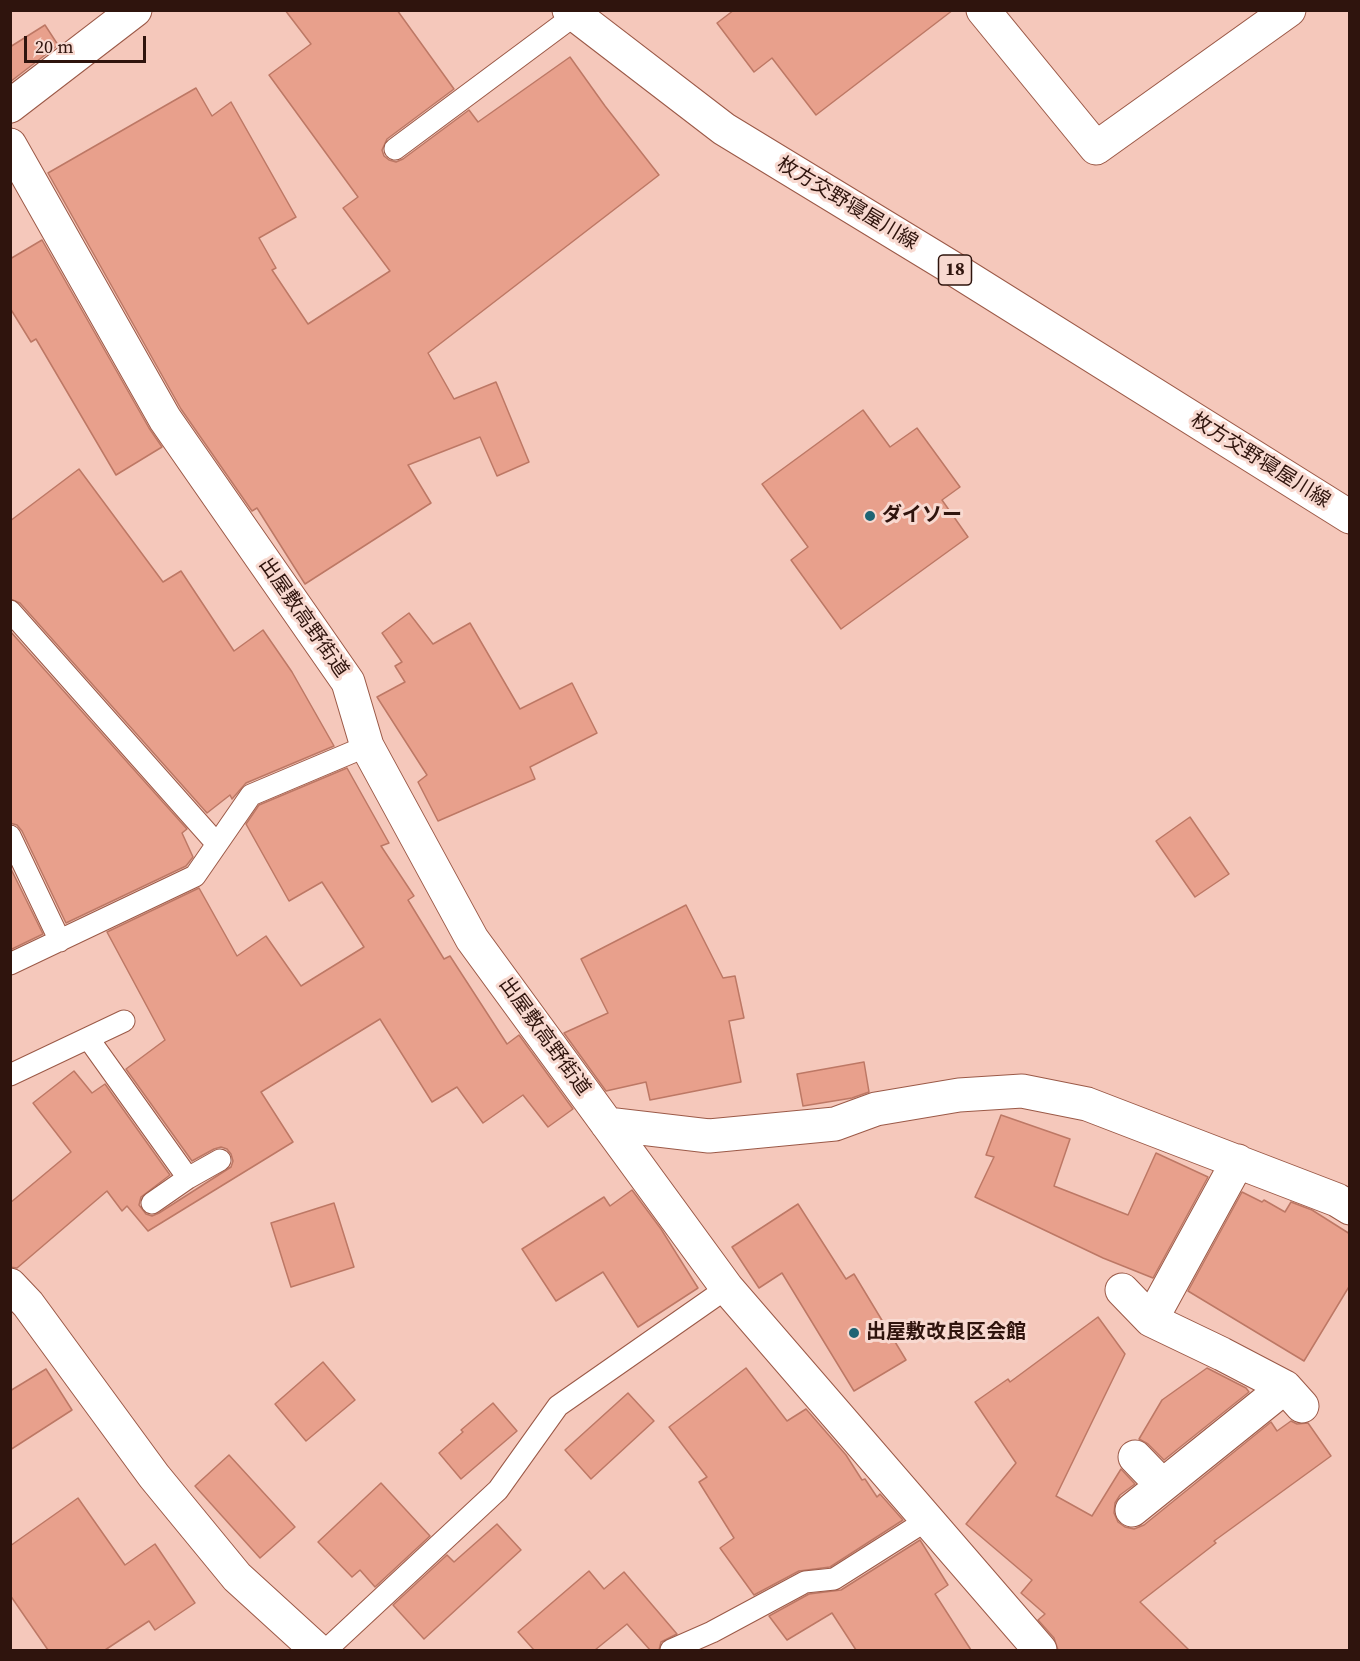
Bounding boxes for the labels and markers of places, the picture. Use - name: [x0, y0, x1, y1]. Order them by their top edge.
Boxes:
- place label: ダイソー: [882, 504, 962, 528]
- marker: ダイソー: [863, 509, 877, 523]
- place label: 出屋敷改良区会館: [866, 1321, 1026, 1345]
- marker: 出屋敷改良区会館: [847, 1326, 861, 1340]

